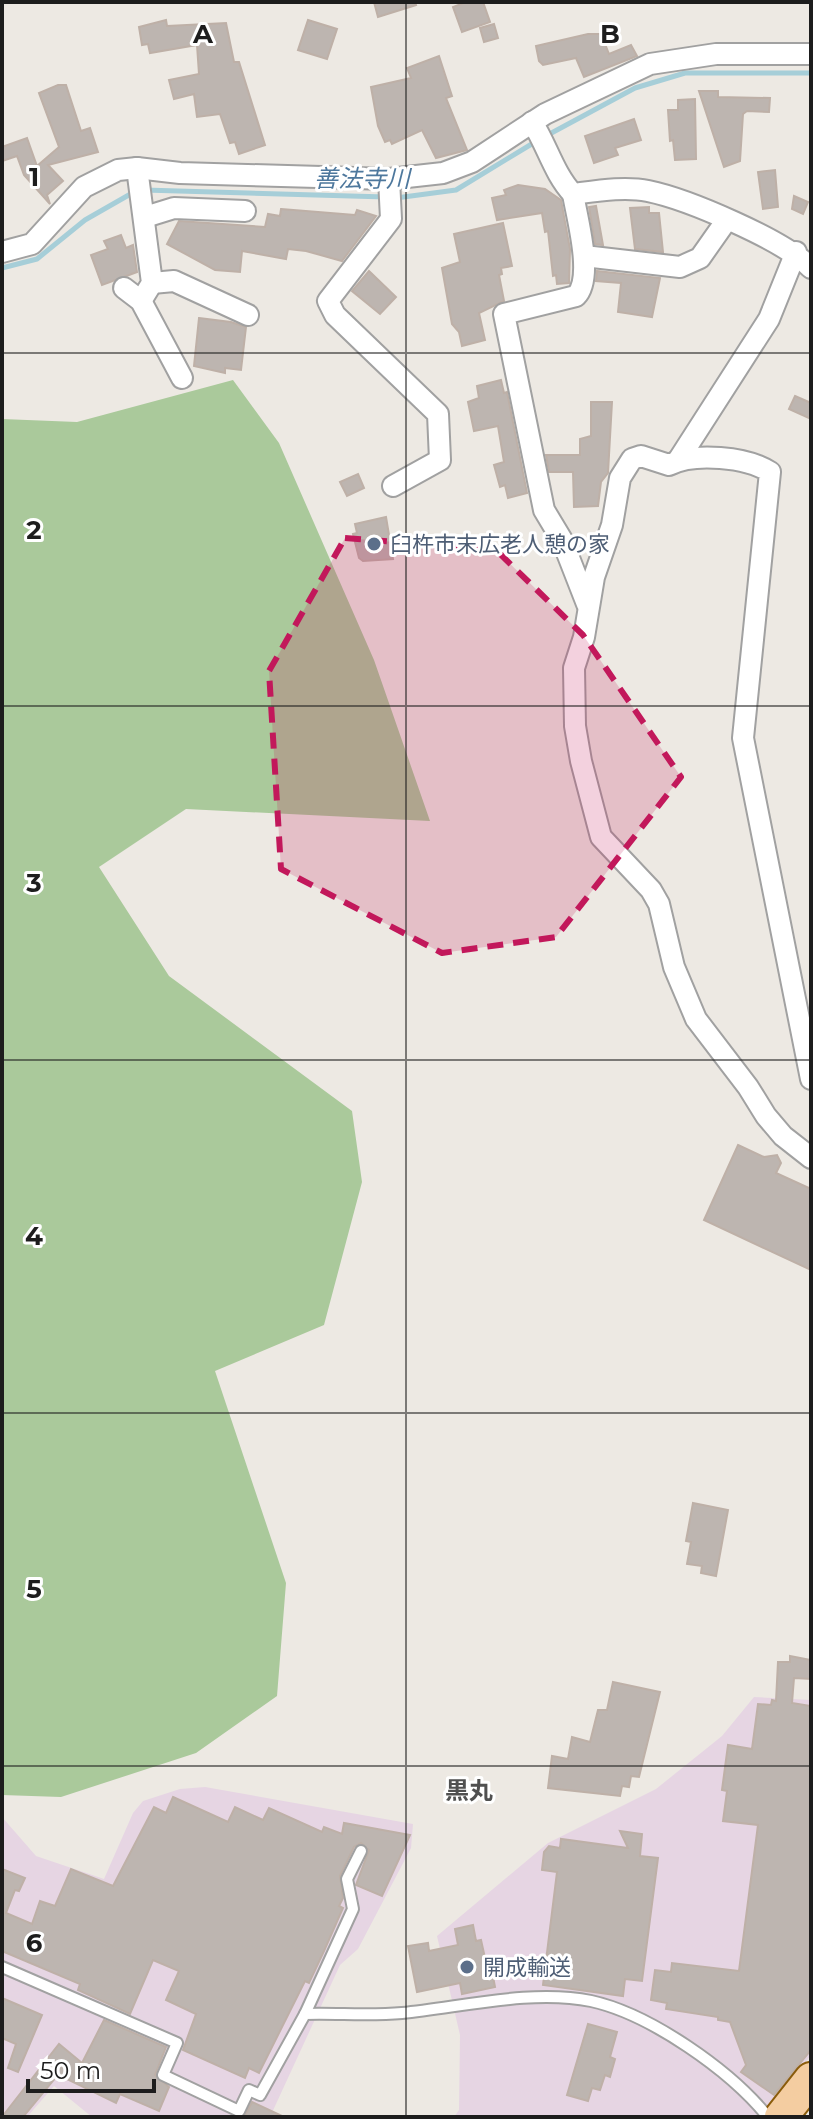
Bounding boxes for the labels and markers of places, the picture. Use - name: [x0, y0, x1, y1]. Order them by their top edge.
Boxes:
- place label: 臼杵市末広老人憩の家: [390, 531, 610, 558]
- marker: 臼杵市末広老人憩の家: [365, 535, 383, 553]
- place label: 開成輸送: [483, 1954, 571, 1981]
- marker: 開成輸送: [458, 1958, 476, 1976]

